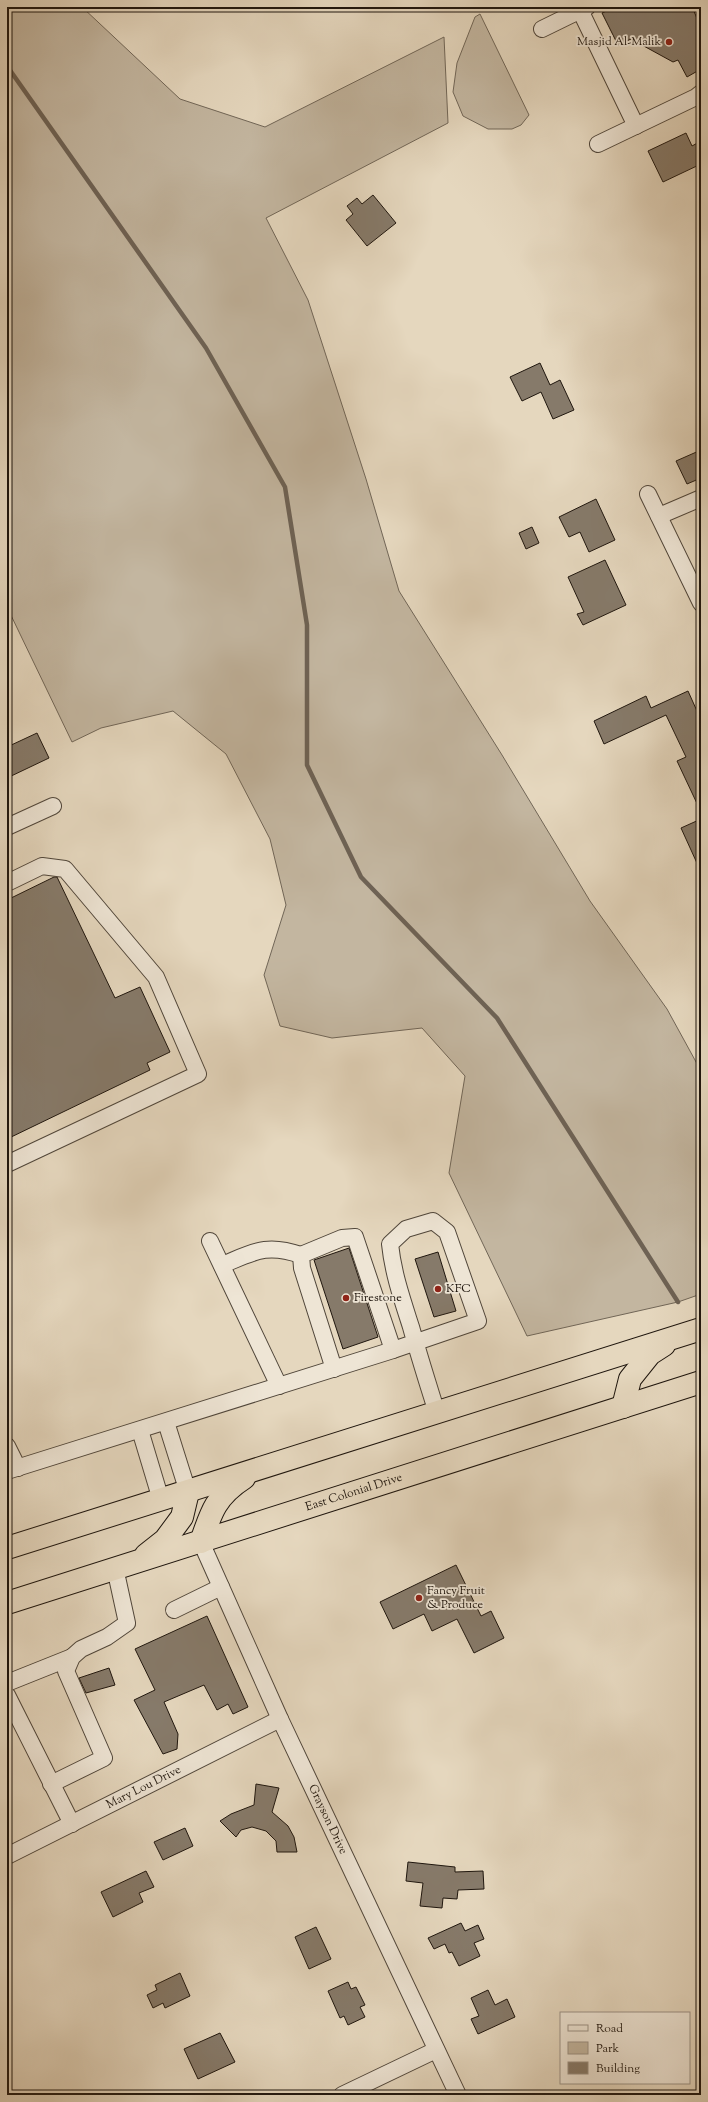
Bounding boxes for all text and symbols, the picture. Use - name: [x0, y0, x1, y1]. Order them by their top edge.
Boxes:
- place label: Masjid Al-Malik: [577, 33, 661, 51]
- marker: Masjid Al-Malik: [664, 37, 674, 47]
- place label: KFC: [446, 1280, 471, 1298]
- marker: KFC: [433, 1284, 443, 1294]
- place label: Firestone: [354, 1289, 402, 1307]
- marker: Firestone: [341, 1293, 351, 1303]
- street label: East Colonial Drive: [303, 1469, 405, 1516]
- place label: Fancy Fruit & Produce: [427, 1582, 485, 1614]
- marker: Fancy Fruit & Produce: [414, 1593, 424, 1603]
- street label: Mary Lou Drive: [103, 1761, 185, 1814]
- street label: Grayson Drive: [303, 1781, 352, 1858]
- legend: [560, 2012, 690, 2084]
- text: Road: [596, 2020, 623, 2038]
- text: Park: [596, 2040, 619, 2058]
- text: Building: [596, 2060, 640, 2078]

